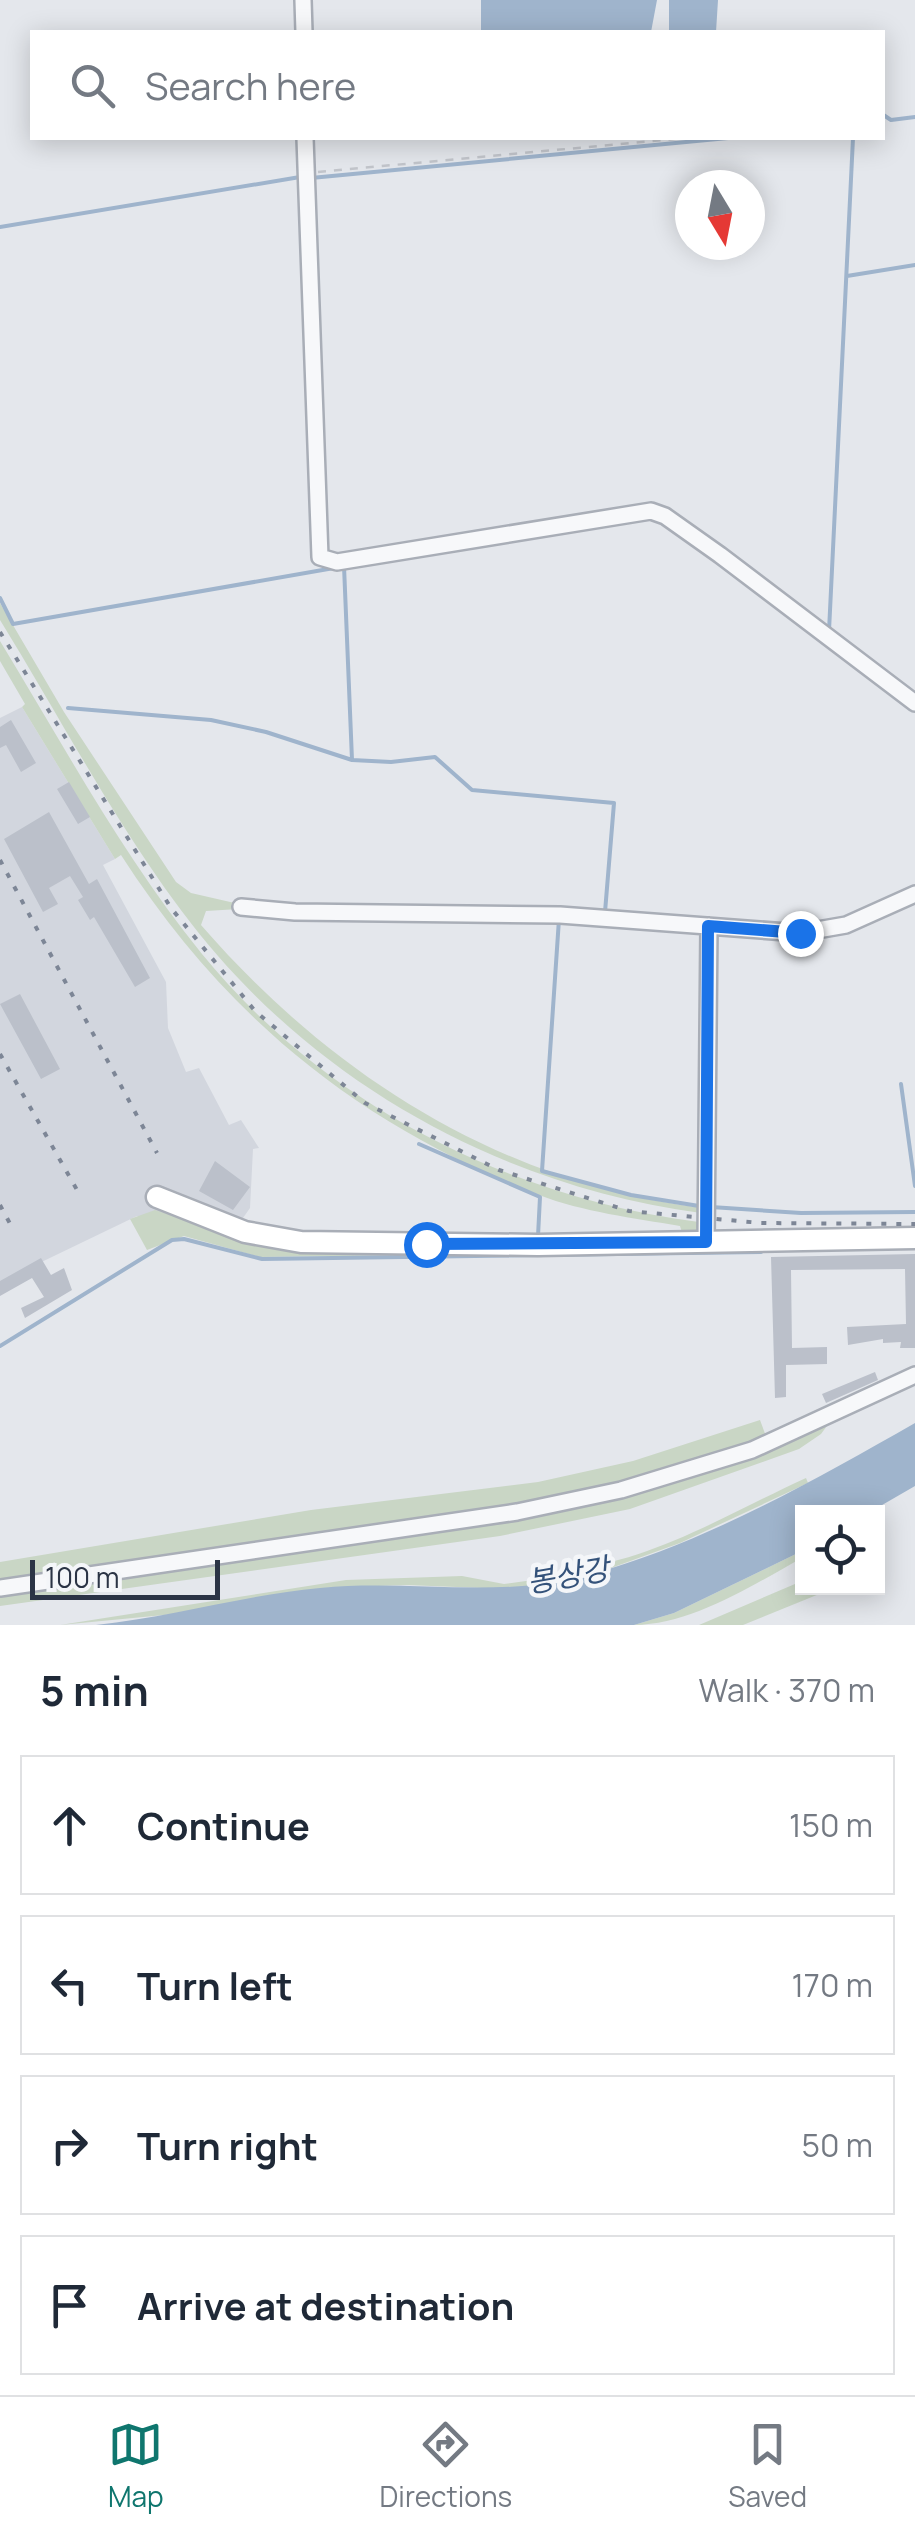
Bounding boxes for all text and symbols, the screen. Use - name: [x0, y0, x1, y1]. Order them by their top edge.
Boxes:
- search box: [30, 30, 885, 140]
- icon: search: [65, 58, 120, 113]
- text: Search here: [145, 59, 356, 111]
- north arrow: [675, 170, 765, 260]
- route end: [778, 911, 824, 957]
- route start: [404, 1222, 450, 1268]
- map controls: [795, 1505, 885, 1595]
- button: locate: [795, 1505, 885, 1595]
- water label: 봉상강: [523, 1547, 615, 1602]
- scale bar: [30, 1555, 220, 1600]
- text: 100 m: [45, 1558, 119, 1596]
- text: 5 min: [40, 1661, 149, 1719]
- text: Walk · 370 m: [699, 1668, 875, 1712]
- icon: ahead: [42, 1798, 97, 1853]
- text: Continue: [137, 1799, 310, 1851]
- text: 150 m: [789, 1803, 873, 1847]
- icon: left: [42, 1958, 97, 2013]
- text: Turn left: [137, 1959, 293, 2011]
- text: 170 m: [791, 1963, 873, 2007]
- icon: right: [42, 2118, 97, 2173]
- text: Turn right: [137, 2119, 318, 2171]
- text: 50 m: [801, 2123, 873, 2167]
- icon: arrive: [42, 2278, 97, 2333]
- text: Arrive at destination: [137, 2279, 514, 2331]
- tab: Map: [108, 2417, 164, 2515]
- tab: Directions: [380, 2417, 512, 2515]
- tab: Saved: [728, 2417, 807, 2515]

